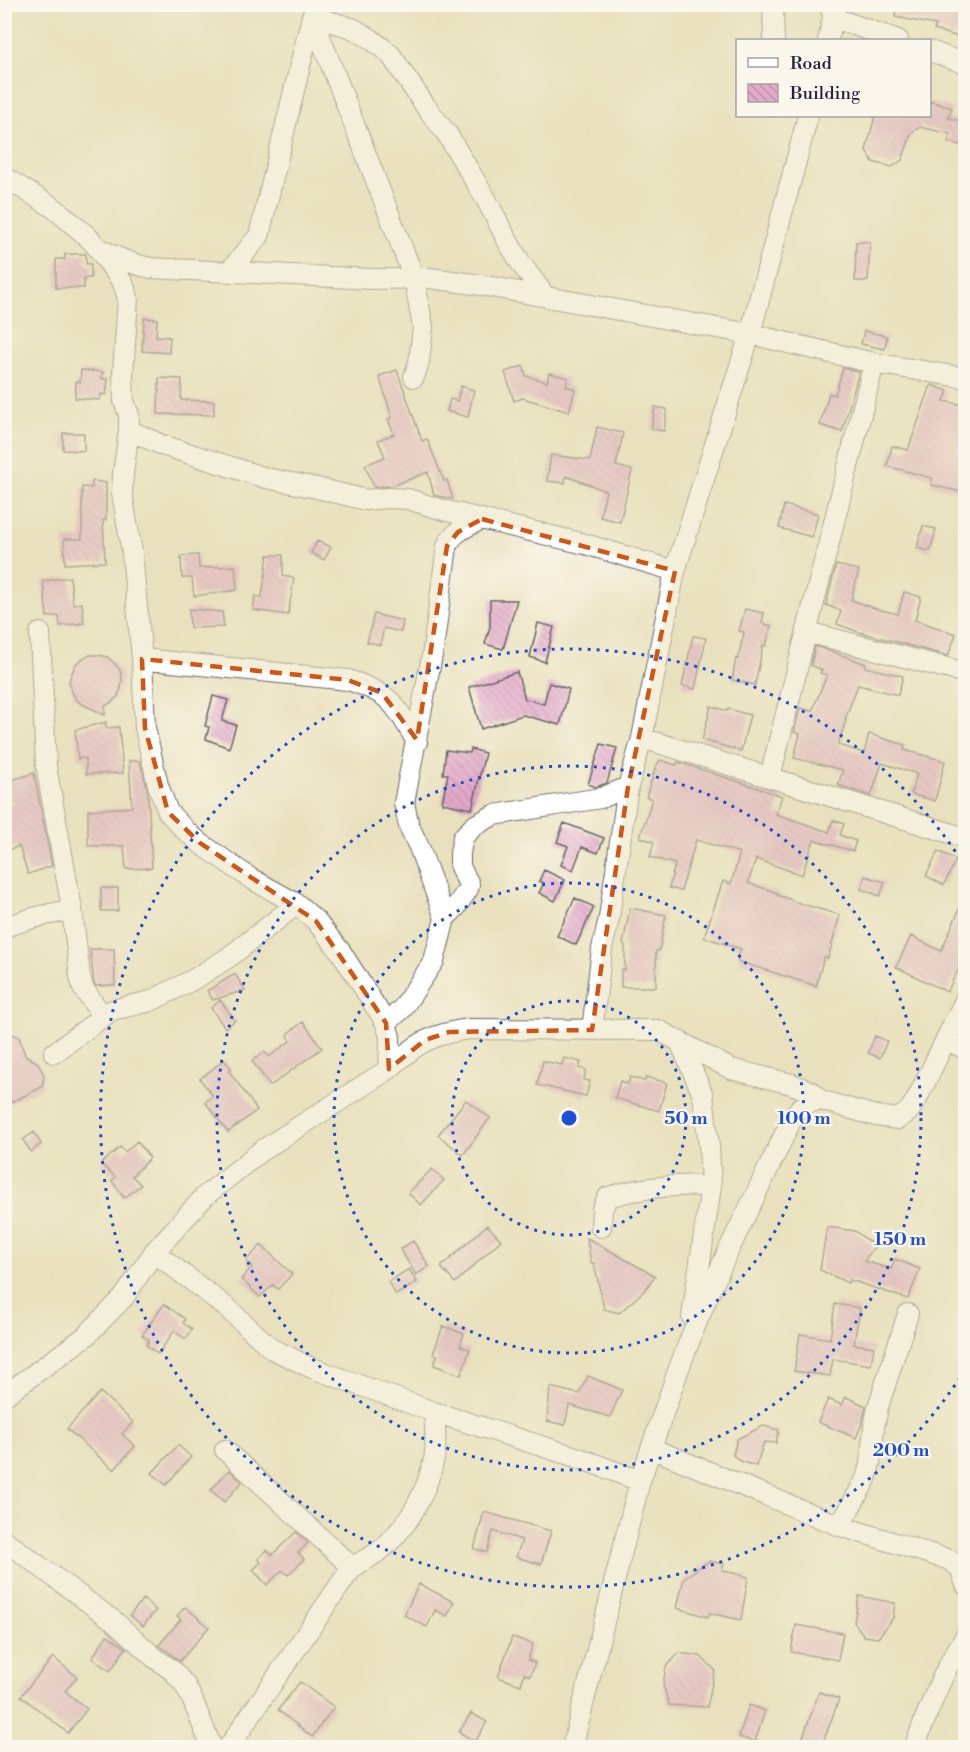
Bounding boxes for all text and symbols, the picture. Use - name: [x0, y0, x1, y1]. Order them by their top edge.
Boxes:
- legend: [736, 39, 931, 117]
- text: Road: [790, 52, 833, 75]
- text: Building: [789, 82, 861, 105]
- text: 50 m: [664, 1107, 708, 1130]
- text: 100 m: [777, 1107, 831, 1130]
- centre of rings: [559, 1108, 579, 1128]
- text: 150 m: [874, 1228, 927, 1251]
- text: 200 m: [873, 1439, 930, 1462]

